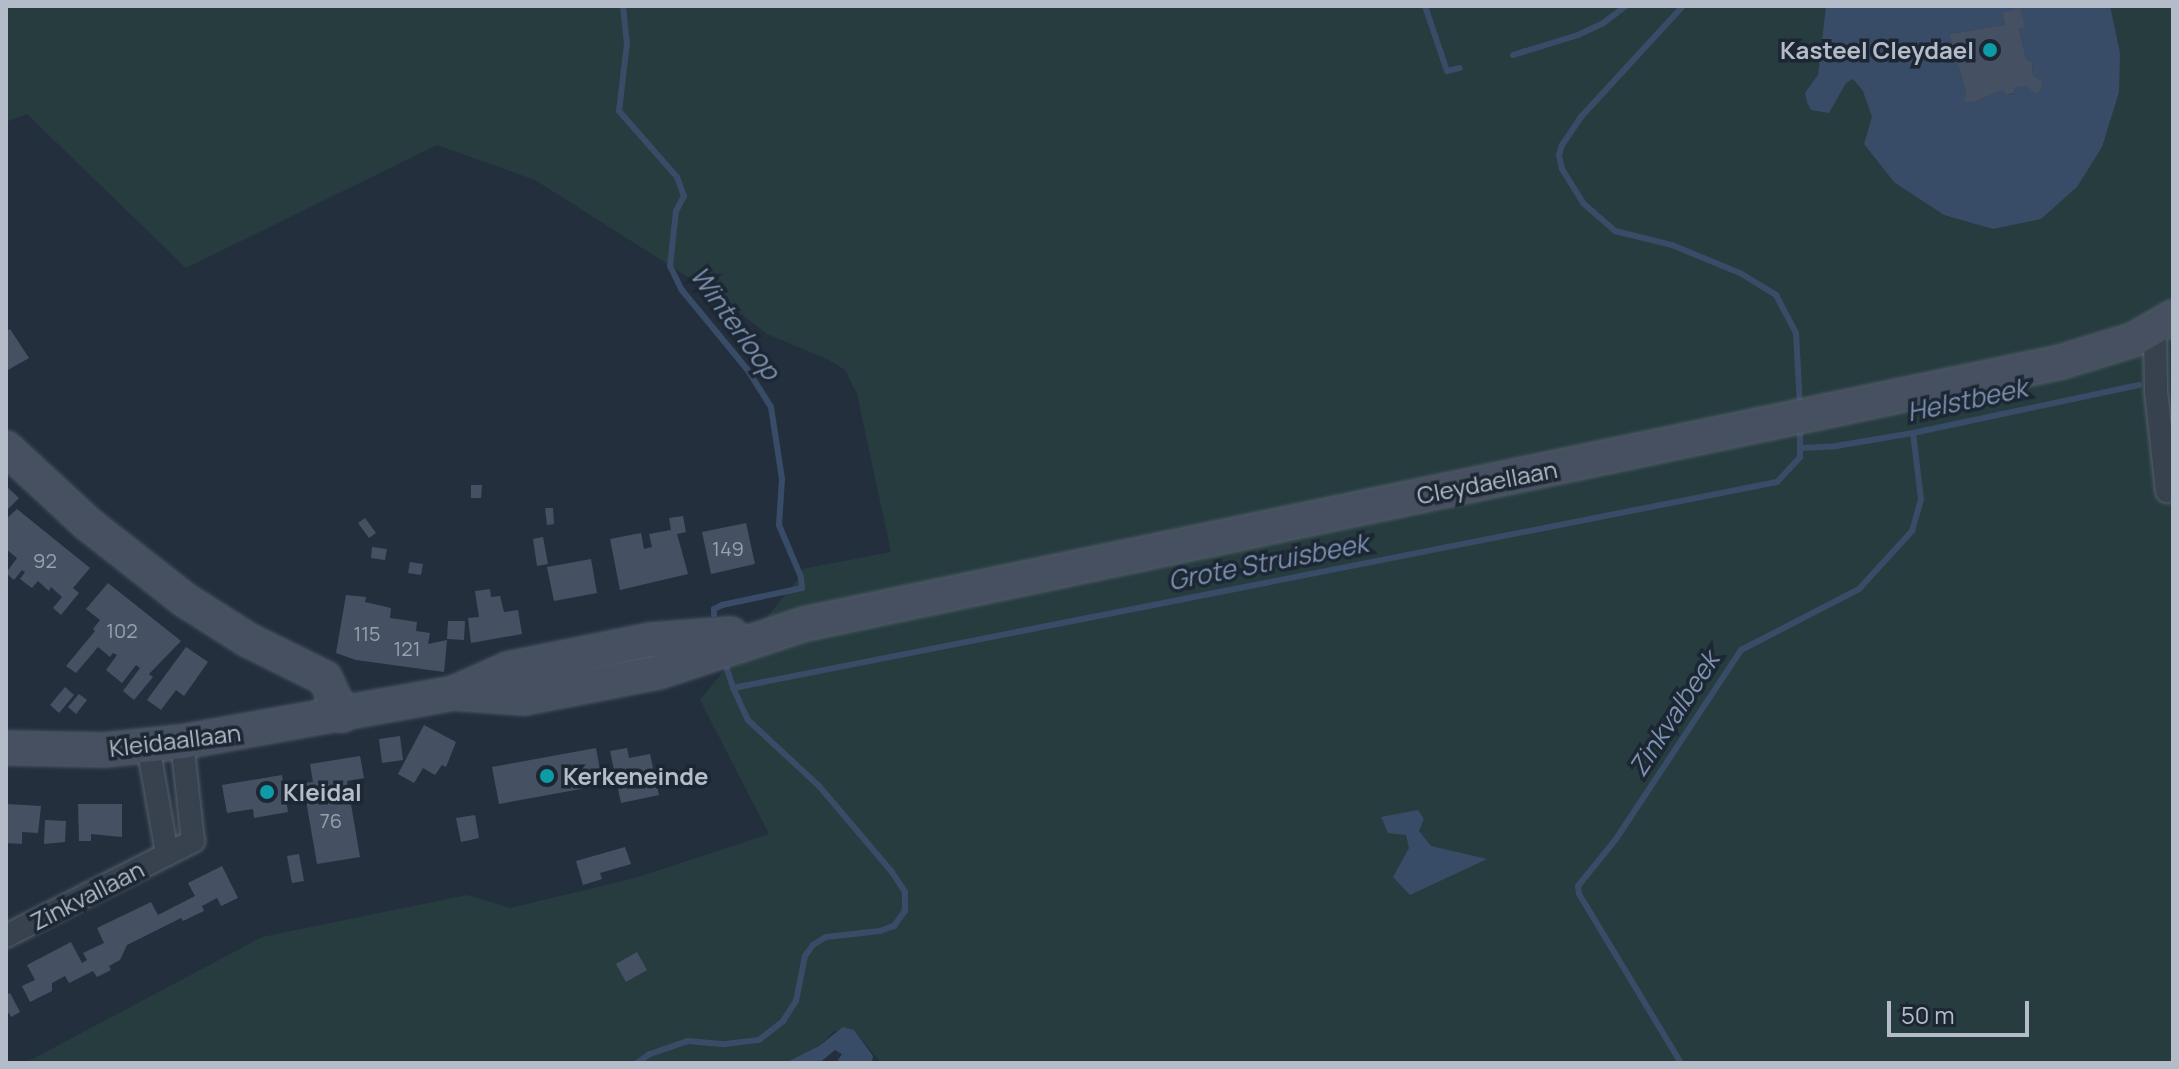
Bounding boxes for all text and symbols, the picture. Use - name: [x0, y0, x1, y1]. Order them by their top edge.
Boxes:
- place label: Kasteel Cleydael: [1780, 36, 1974, 64]
- marker: Kasteel Cleydael: [1981, 41, 1999, 59]
- water label: Winterloop: [684, 260, 786, 386]
- water label: Helstbeek: [1904, 372, 2030, 428]
- street label: Cleydaellaan: [1414, 454, 1560, 510]
- water label: Grote Struisbeek: [1165, 527, 1371, 597]
- house number: 149: [712, 536, 744, 560]
- house number: 92: [33, 548, 57, 572]
- house number: 102: [106, 618, 138, 642]
- house number: 115: [353, 621, 381, 645]
- house number: 121: [394, 636, 420, 660]
- water label: Zinkvalbeek: [1622, 646, 1726, 782]
- street label: Kleidaallaan: [107, 718, 243, 762]
- place label: Kerkeneinde: [563, 762, 708, 790]
- marker: Kerkeneinde: [538, 767, 556, 785]
- place label: Kleidal: [283, 778, 362, 806]
- marker: Kleidal: [258, 783, 276, 801]
- house number: 76: [320, 808, 342, 832]
- street label: Zinkvallaan: [25, 854, 149, 936]
- scale bar: [1891, 985, 2033, 1035]
- text: 50 m: [1901, 998, 1955, 1031]

